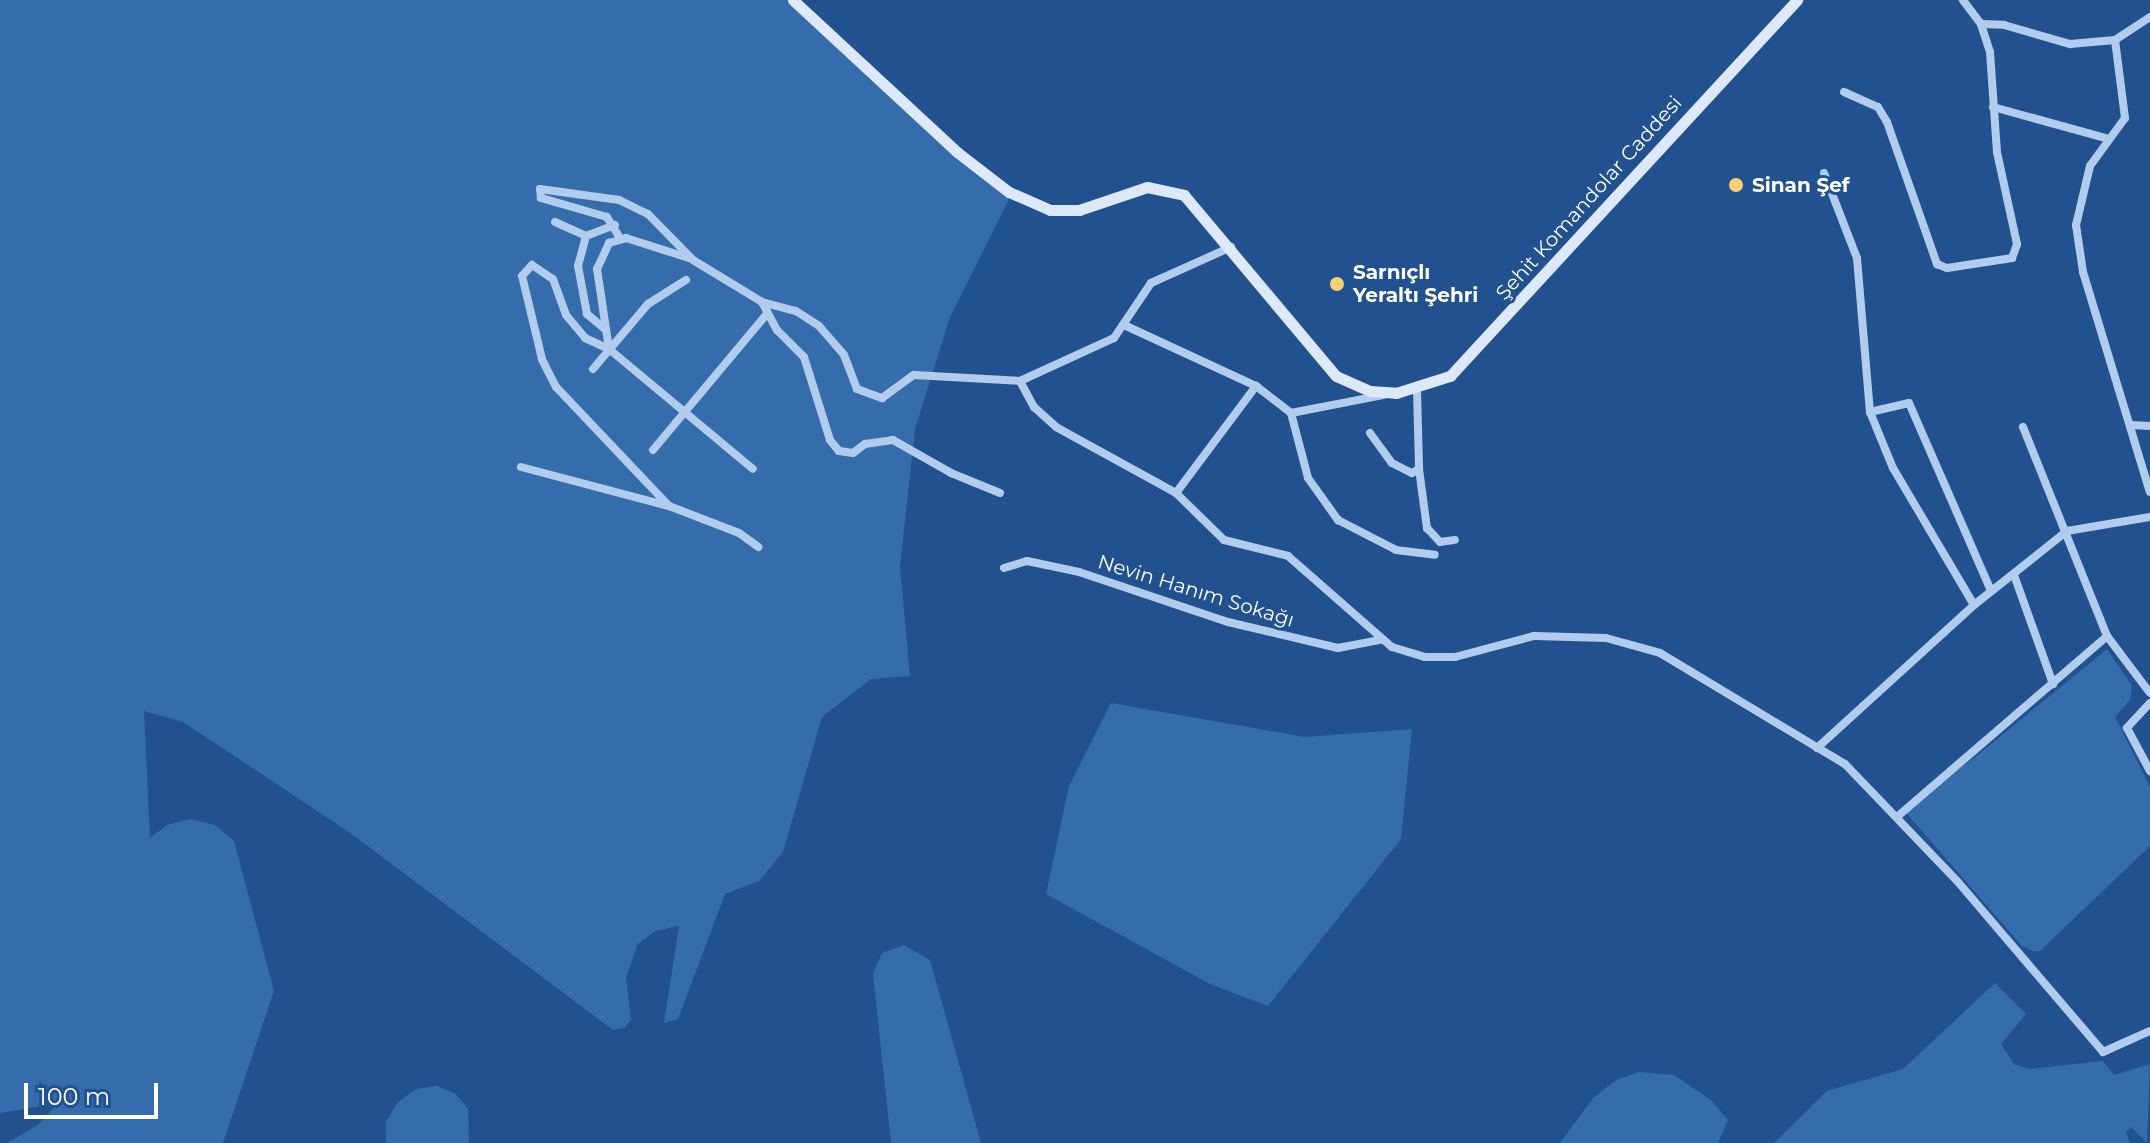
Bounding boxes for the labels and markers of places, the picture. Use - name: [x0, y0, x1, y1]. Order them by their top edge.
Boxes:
- place label: Sinan Şef: [1752, 173, 1850, 197]
- marker: Sinan Şef: [1727, 176, 1745, 194]
- place label: Sarnıçlı Yeraltı Şehri: [1353, 260, 1478, 307]
- marker: Sarnıçlı Yeraltı Şehri: [1328, 275, 1346, 293]

